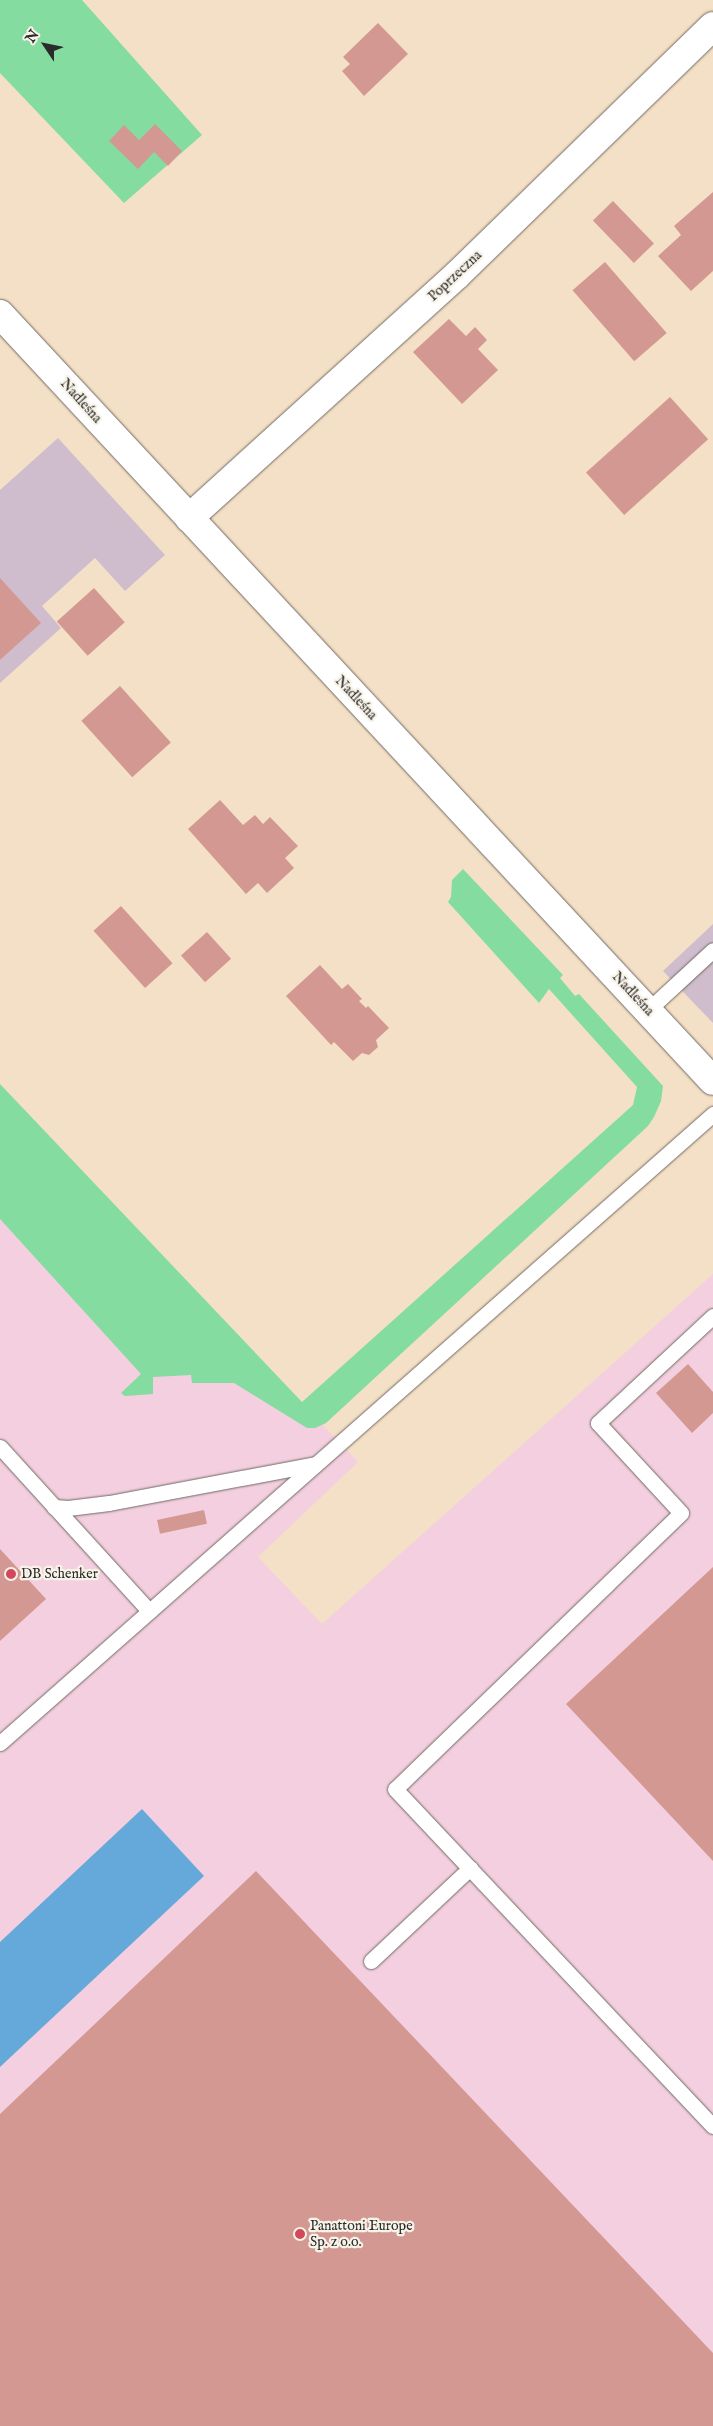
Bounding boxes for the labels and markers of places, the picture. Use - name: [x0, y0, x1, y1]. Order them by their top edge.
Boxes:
- place label: DB Schenker: [21, 1566, 98, 1582]
- marker: DB Schenker: [5, 1568, 17, 1580]
- place label: Panattoni Europe Sp. z o.o.: [310, 2218, 413, 2250]
- marker: Panattoni Europe Sp. z o.o.: [294, 2228, 306, 2240]

